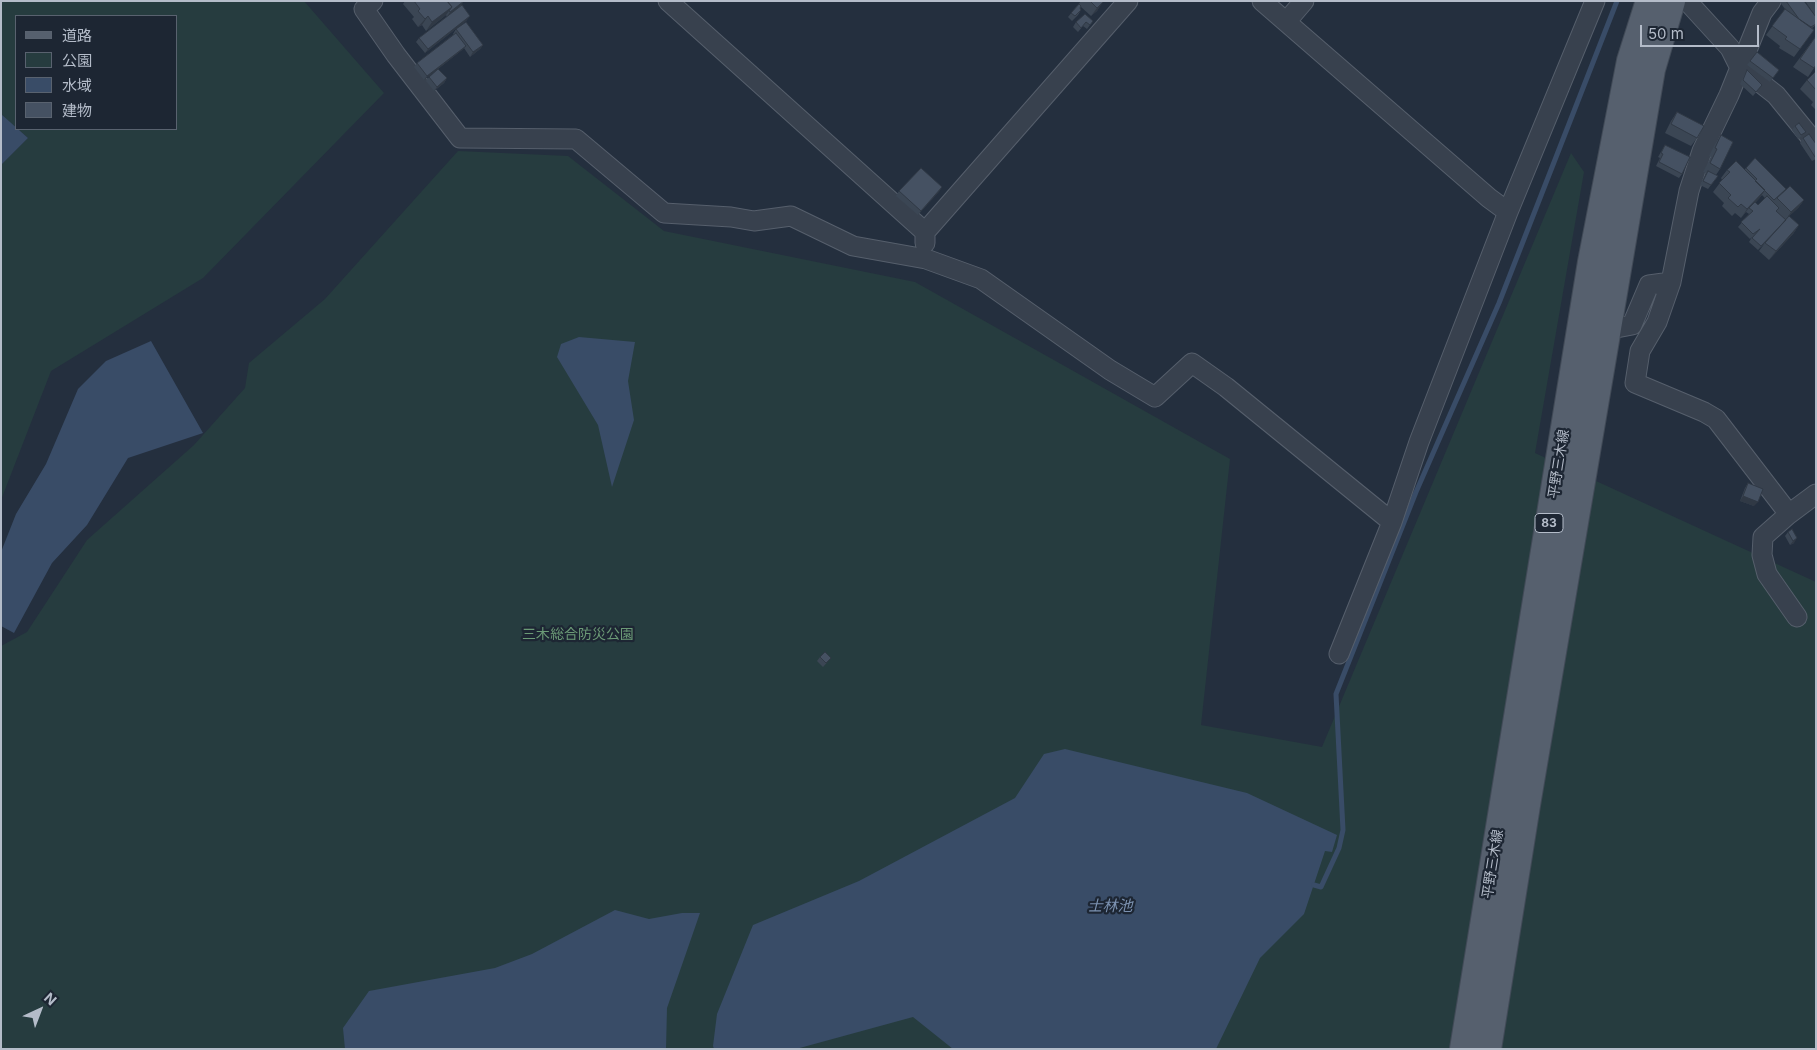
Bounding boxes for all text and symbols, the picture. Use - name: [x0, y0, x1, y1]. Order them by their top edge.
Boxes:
- legend: [15, 15, 178, 130]
- scale bar: [1642, 15, 1761, 47]
- text: 50 m: [1648, 24, 1684, 43]
- text: 道路: [62, 26, 92, 45]
- text: 公園: [62, 51, 92, 70]
- text: 水域: [62, 76, 92, 95]
- text: 建物: [62, 101, 92, 120]
- street label: 平野三木線: [1545, 428, 1573, 500]
- road number: 83: [1535, 514, 1563, 532]
- park label: 三木総合防災公園: [522, 627, 634, 643]
- street label: 平野三木線: [1479, 828, 1507, 900]
- water label: 士林池: [1088, 897, 1132, 915]
- north arrow: [15, 985, 65, 1035]
- text: N: [41, 989, 60, 1009]

